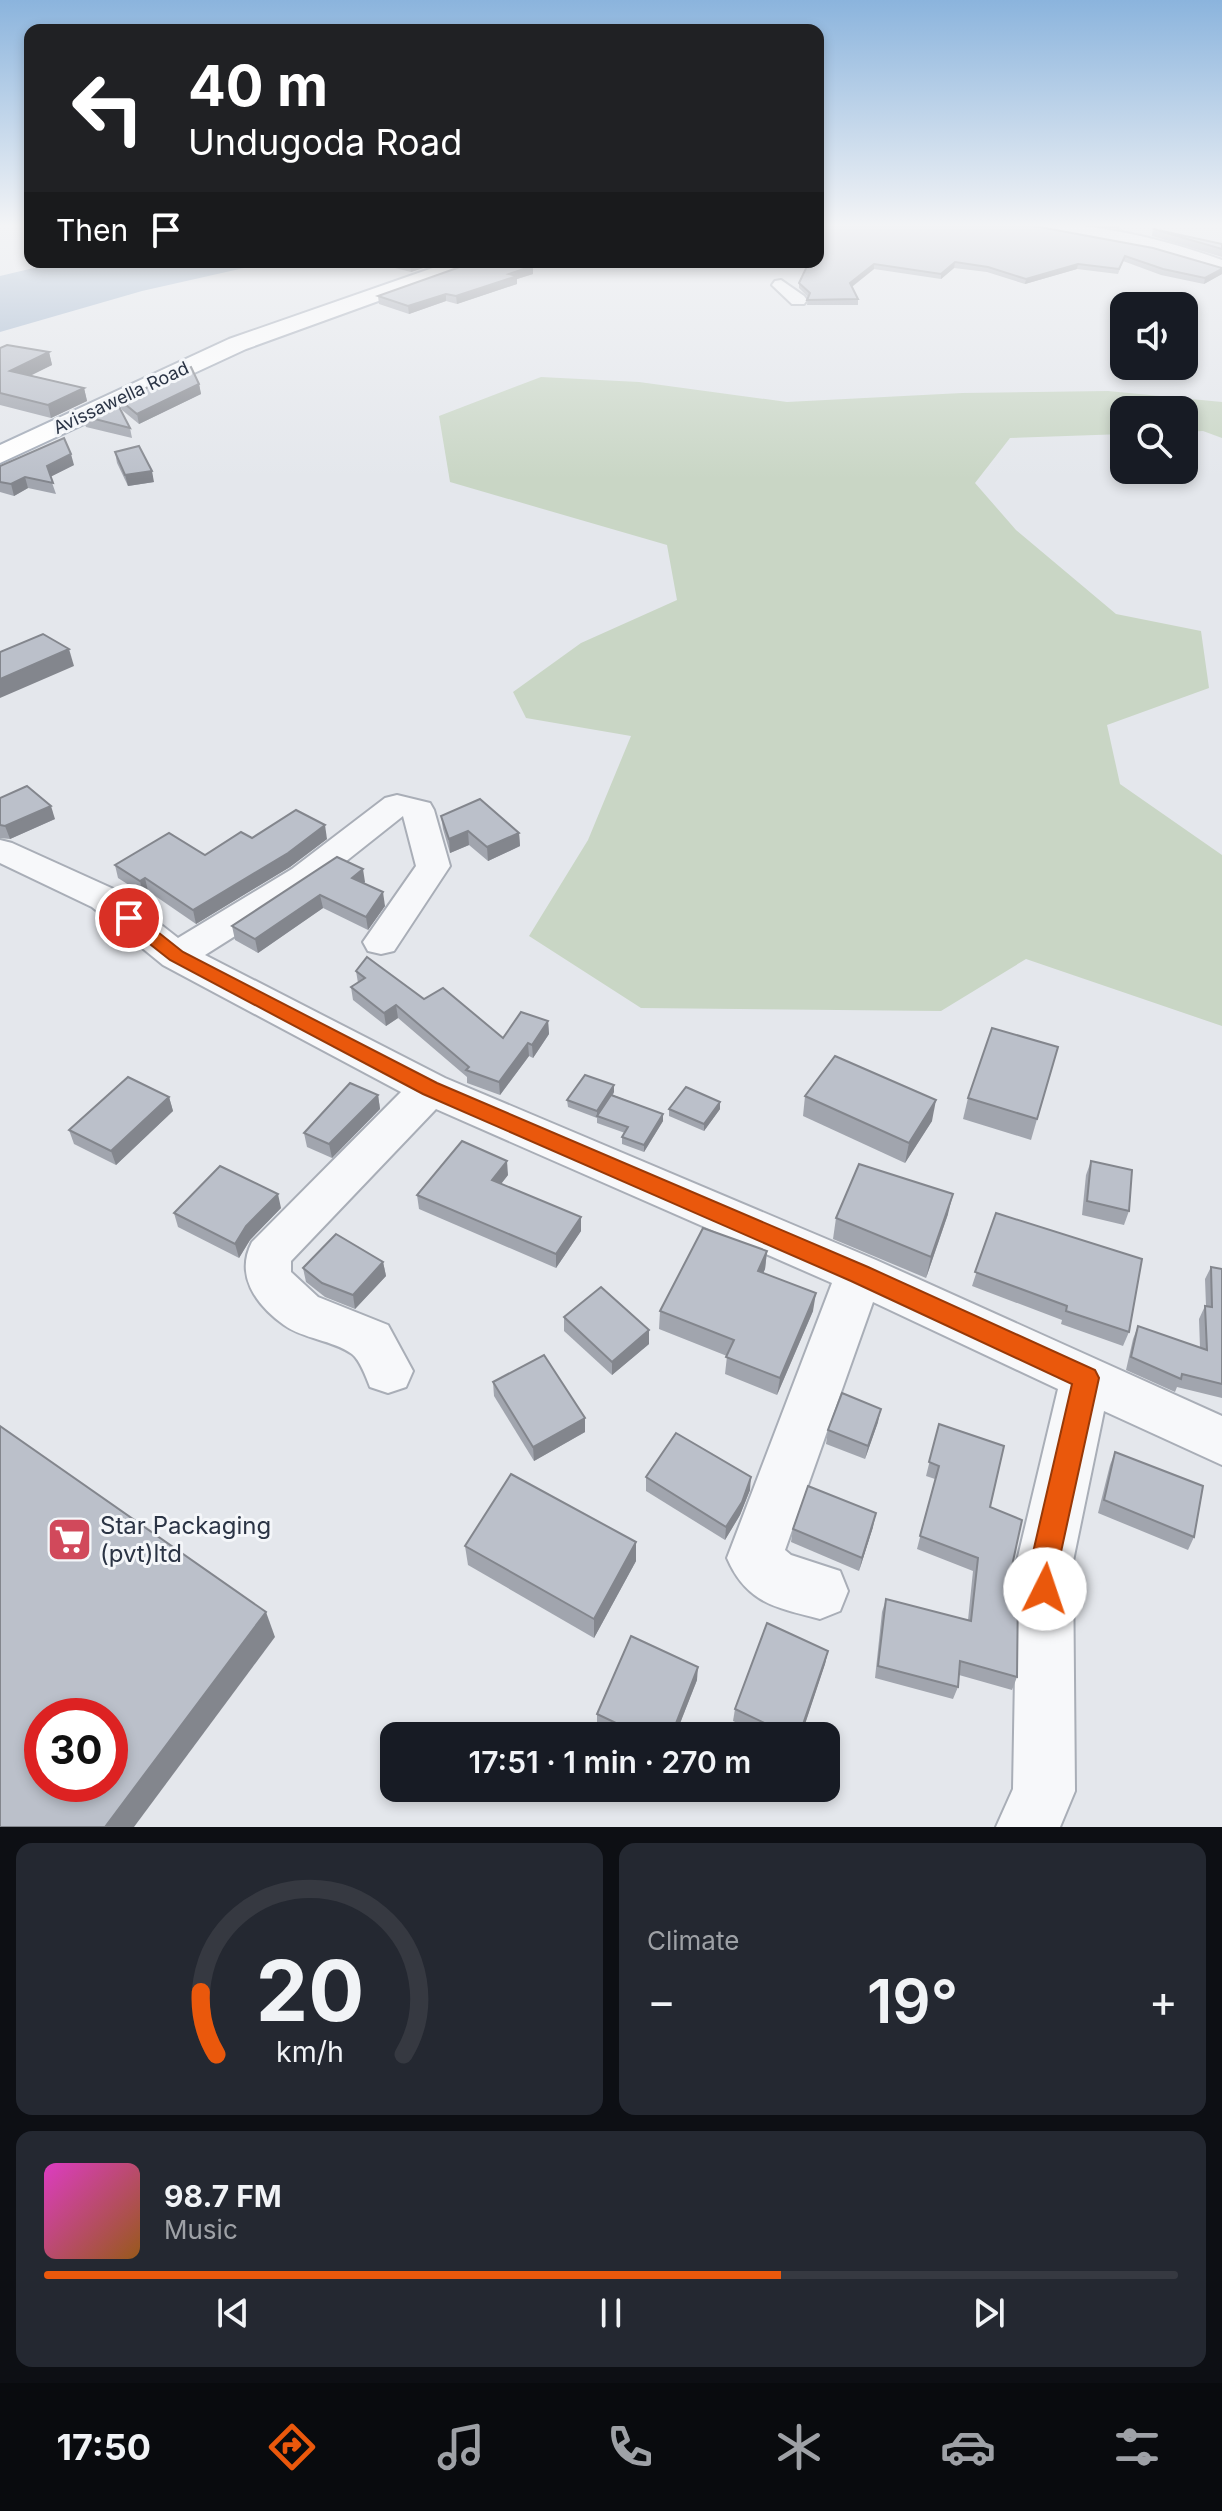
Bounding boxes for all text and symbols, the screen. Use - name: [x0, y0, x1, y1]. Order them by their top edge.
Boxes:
- text: 40 m: [188, 52, 328, 120]
- icon: left: [56, 56, 160, 160]
- text: Undugoda Road: [188, 120, 462, 164]
- icon: arrive: [144, 208, 188, 252]
- text: Then: [56, 212, 128, 248]
- map controls: [1110, 292, 1198, 484]
- button: sound: [1110, 292, 1198, 380]
- street label: Avissawella Road: [50, 357, 192, 438]
- button: search: [1110, 396, 1198, 484]
- pin: [95, 884, 163, 952]
- icon: arrive: [107, 896, 151, 940]
- place label: Star Packaging (pvt)ltd: [100, 1511, 271, 1568]
- supermarket icon: Star Packaging (pvt)ltd: [45, 1516, 93, 1564]
- position arrow: [1003, 1547, 1087, 1631]
- speed limit sign: 30: [24, 1698, 128, 1802]
- text: 17:51 · 1 min · 270 m: [469, 1744, 751, 1780]
- text: Climate: [647, 1925, 739, 1956]
- text: 20: [255, 1940, 364, 2041]
- text: 19°: [867, 1965, 958, 2037]
- text: −: [647, 1974, 676, 2028]
- text: +: [1149, 1974, 1178, 2028]
- text: km/h: [276, 2034, 343, 2069]
- text: 98.7 FM: [164, 2178, 282, 2214]
- text: Music: [164, 2214, 238, 2245]
- icon: previous: [211, 2291, 255, 2335]
- icon: pause: [589, 2291, 633, 2335]
- icon: next: [967, 2291, 1011, 2335]
- icon: directions: [264, 2419, 320, 2475]
- icon: music: [433, 2419, 489, 2475]
- icon: phone: [602, 2419, 658, 2475]
- icon: climate: [771, 2419, 827, 2475]
- icon: car: [940, 2419, 996, 2475]
- icon: filters: [1109, 2419, 1165, 2475]
- text: 17:50: [57, 2425, 151, 2469]

